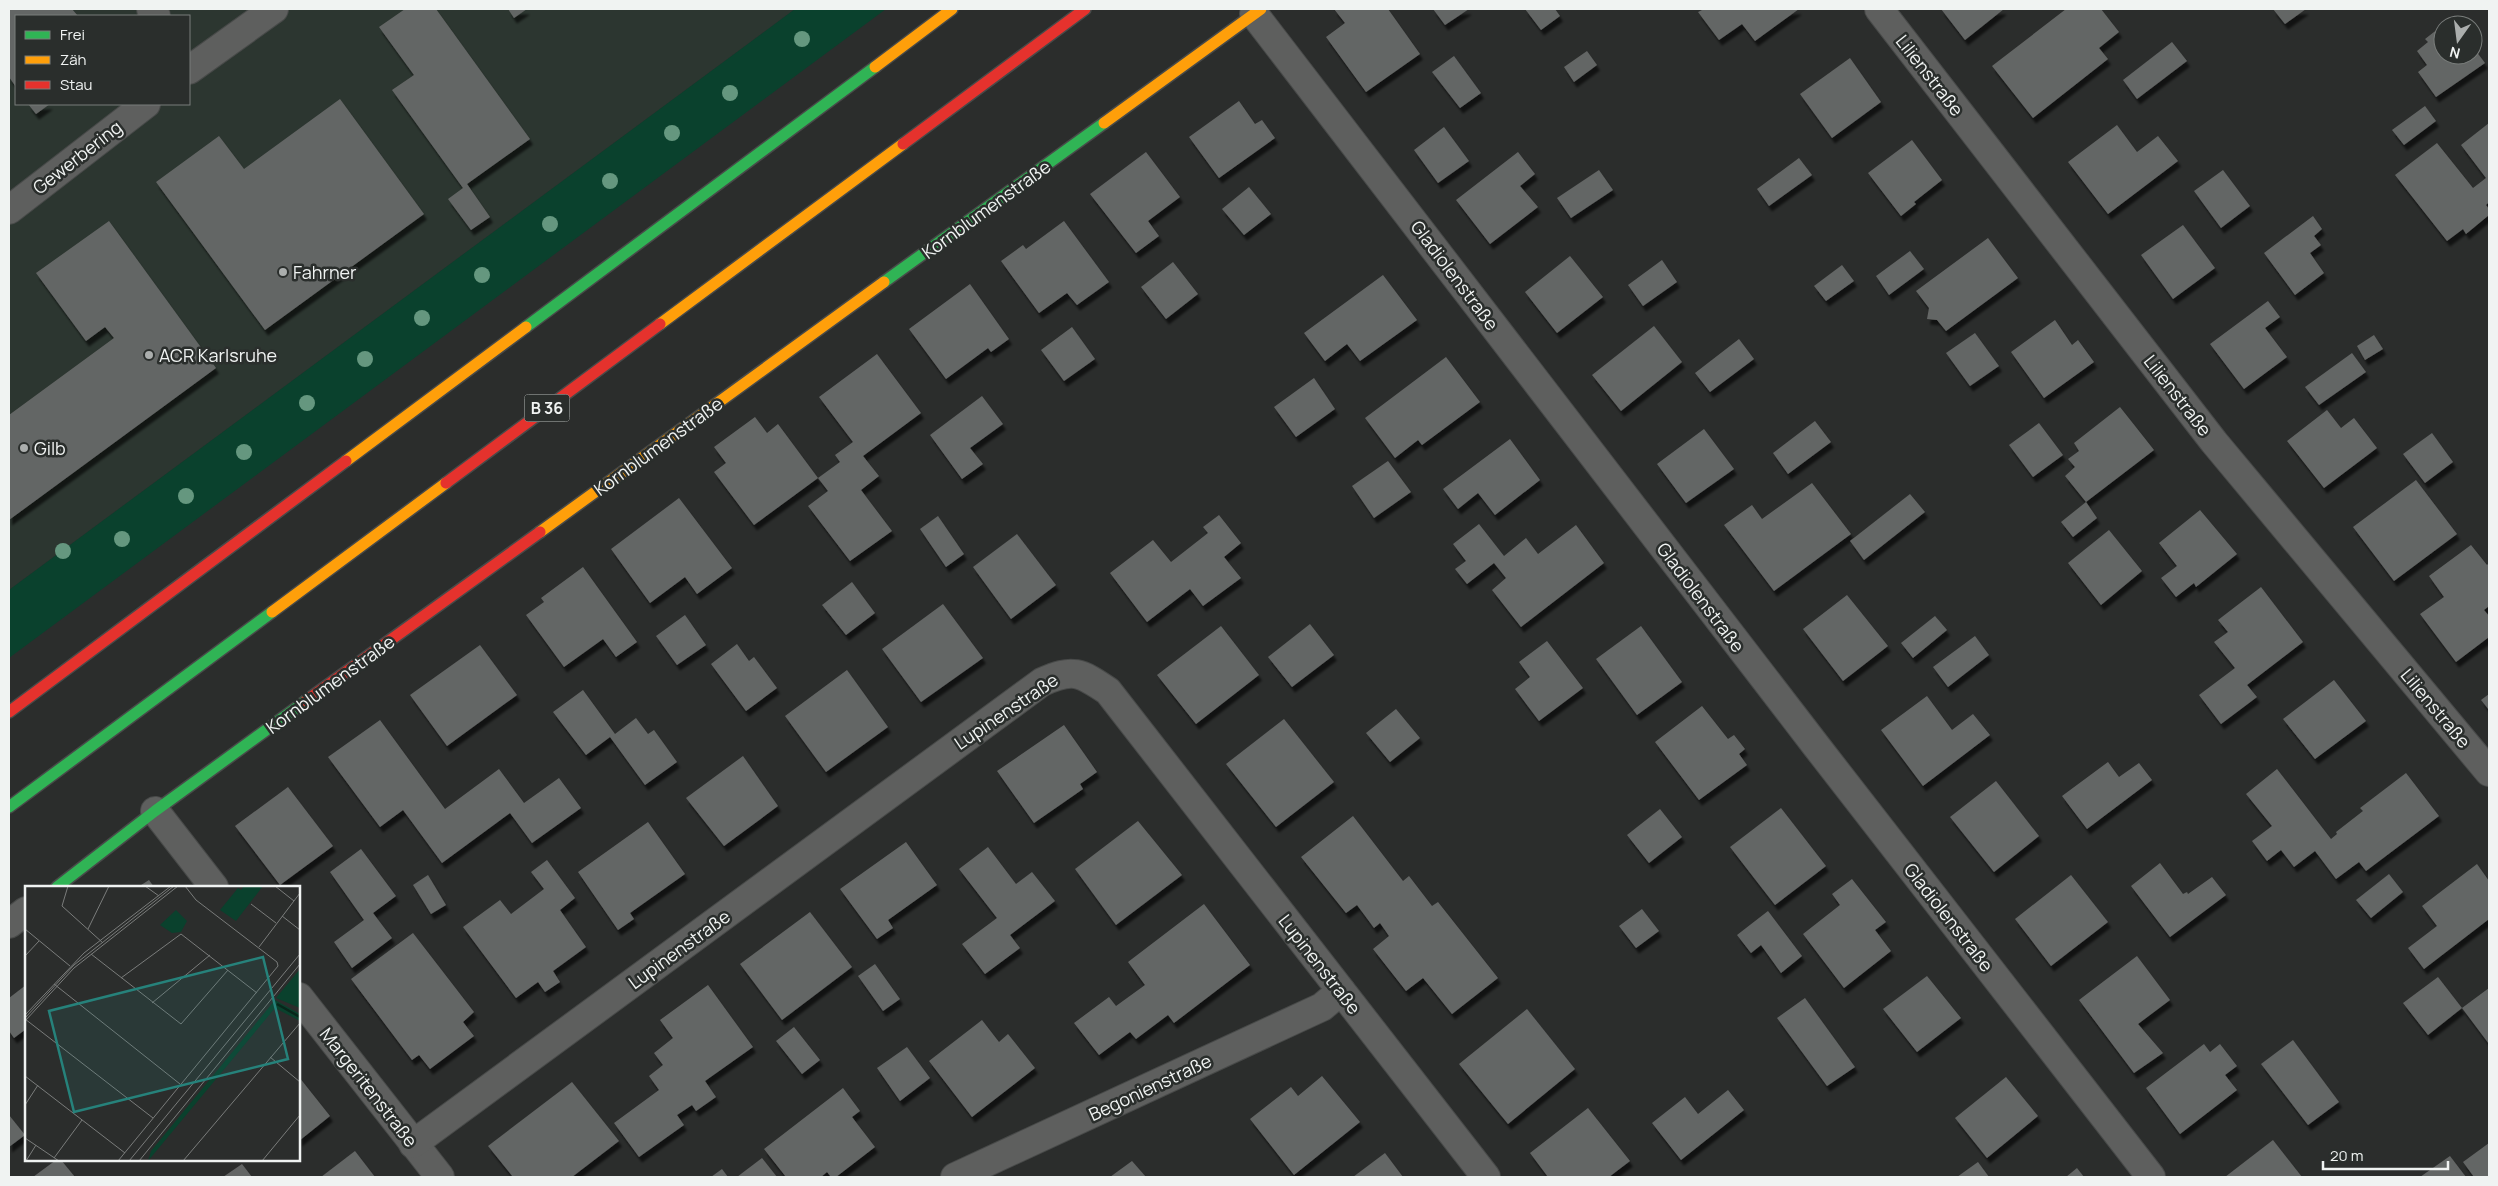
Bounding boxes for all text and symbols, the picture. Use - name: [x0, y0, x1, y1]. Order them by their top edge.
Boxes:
- legend: [15, 15, 190, 105]
- north arrow: [2433, 15, 2483, 65]
- text: Frei: [60, 24, 85, 45]
- street label: Lilienstraße: [1891, 29, 1969, 121]
- text: N: [2448, 43, 2462, 64]
- text: Zäh: [60, 49, 87, 70]
- text: Stau: [60, 74, 93, 95]
- street label: Gewerbering: [28, 115, 126, 199]
- street label: Kornblumenstraße: [917, 154, 1055, 264]
- street label: Gladiolenstraße: [1406, 215, 1504, 335]
- place label: Fahrner: [293, 260, 357, 284]
- marker: Fahrner: [277, 266, 289, 278]
- place label: ACR Karlsruhe: [159, 343, 277, 367]
- marker: ACR Karlsruhe: [143, 349, 155, 361]
- street label: Lilienstraße: [2139, 349, 2217, 441]
- street label: Kornblumenstraße: [589, 391, 727, 501]
- road number: B 36: [524, 394, 570, 422]
- place label: Gilb: [34, 436, 66, 460]
- marker: Gilb: [18, 442, 30, 454]
- street label: Gladiolenstraße: [1652, 537, 1750, 657]
- street label: Kornblumenstraße: [261, 629, 399, 739]
- street label: Lilienstraße: [2396, 663, 2476, 753]
- street label: Lupinenstraße: [949, 667, 1063, 755]
- street label: Gladiolenstraße: [1899, 858, 1999, 976]
- inset map: [25, 886, 300, 1161]
- street label: Lupinenstraße: [623, 904, 735, 994]
- street label: Lupinenstraße: [1273, 909, 1367, 1019]
- street label: Margeritenstraße: [315, 1022, 423, 1152]
- street label: Begonienstraße: [1085, 1048, 1215, 1126]
- scale bar: [2323, 1138, 2448, 1170]
- text: 20 m: [2330, 1145, 2363, 1166]

